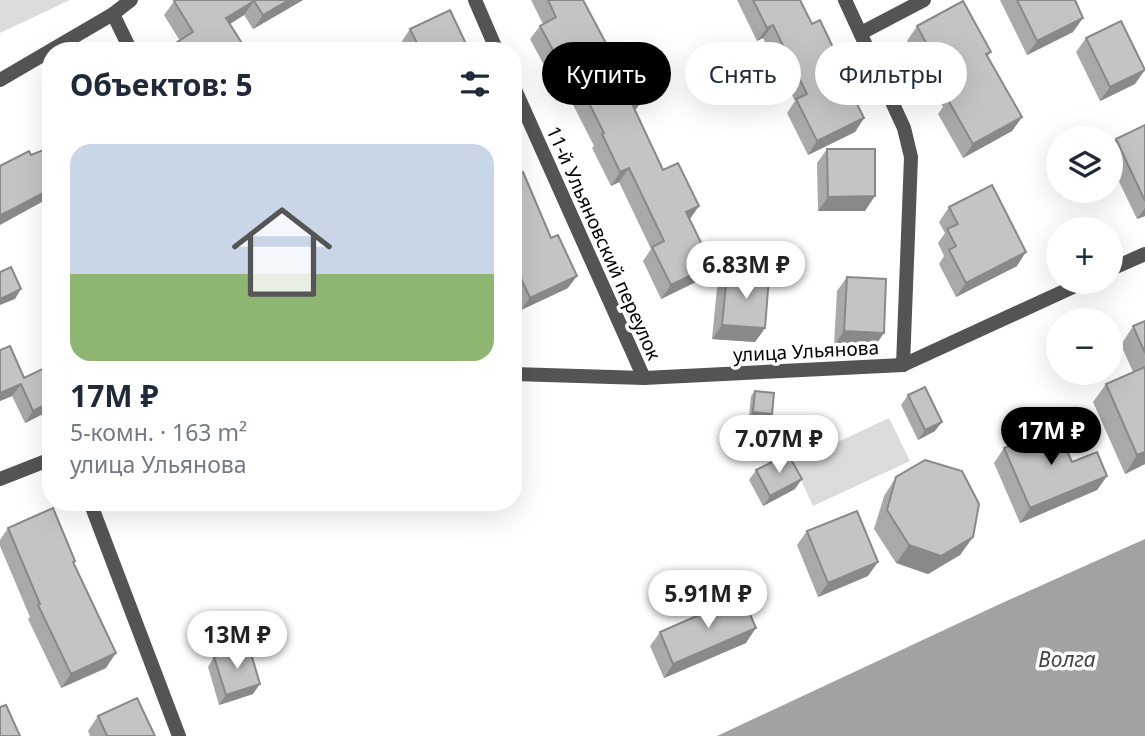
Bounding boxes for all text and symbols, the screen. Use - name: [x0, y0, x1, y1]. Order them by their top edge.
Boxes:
- chip: Купить: [542, 42, 671, 105]
- chip: Снять: [685, 42, 801, 105]
- chip: Фильтры: [815, 42, 967, 105]
- text: Объектов: 5: [70, 64, 253, 105]
- icon: filters: [456, 65, 494, 103]
- street label: 11-й Ульяновский переулок: [541, 122, 667, 364]
- map controls: [1046, 126, 1123, 385]
- button: layers: [1046, 126, 1123, 203]
- icon: home: [219, 189, 345, 315]
- button: +: [1046, 217, 1123, 294]
- pin: 6.83M ₽: [681, 242, 811, 301]
- text: 6.83M ₽: [702, 248, 790, 280]
- button: −: [1046, 308, 1123, 385]
- street label: улица Ульянова: [732, 334, 880, 368]
- text: 17M ₽: [70, 375, 158, 416]
- pin: 17M ₽: [1002, 407, 1100, 467]
- text: 17M ₽: [1017, 414, 1085, 446]
- text: 5-комн. · 163 m²: [70, 416, 247, 448]
- pin: 7.07M ₽: [714, 416, 844, 475]
- text: 7.07M ₽: [735, 422, 823, 454]
- text: улица Ульянова: [70, 448, 247, 480]
- pin: 5.91M ₽: [643, 570, 773, 630]
- text: 5.91M ₽: [664, 577, 752, 609]
- pin: 13M ₽: [188, 612, 286, 671]
- text: 13M ₽: [203, 618, 271, 650]
- water label: Волга: [1038, 645, 1096, 673]

